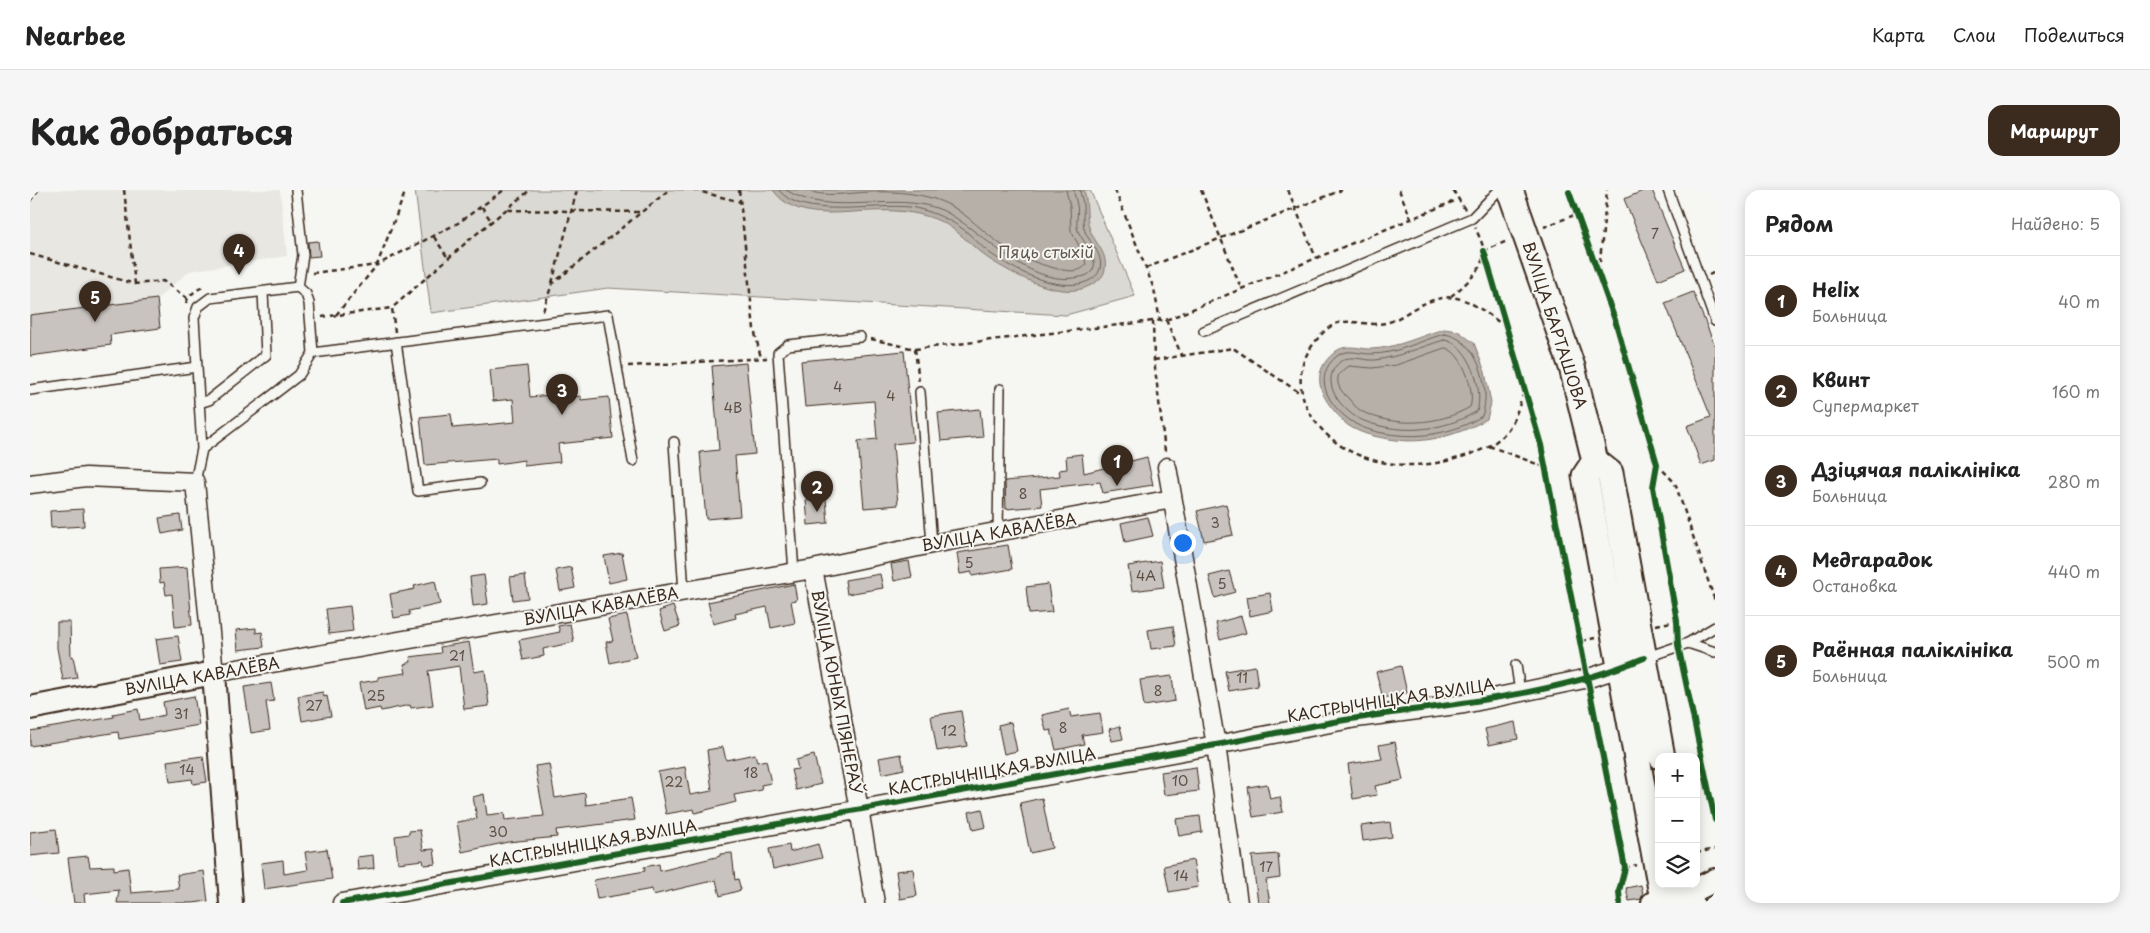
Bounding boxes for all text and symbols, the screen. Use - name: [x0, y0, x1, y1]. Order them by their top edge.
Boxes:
- text: Nearbee: [25, 17, 126, 53]
- text: Карта: [1872, 21, 1925, 48]
- text: Слои: [1953, 21, 1996, 48]
- text: Поделиться: [2024, 21, 2125, 48]
- text: Как добраться: [30, 104, 294, 157]
- button: Маршрут: [1988, 105, 2120, 156]
- text: Рядом: [1765, 207, 1833, 239]
- text: Найдено: 5: [2011, 211, 2100, 235]
- house number: 7: [1651, 223, 1659, 244]
- pin: 4: [223, 234, 255, 275]
- street label: ВУЛІЦА БАРТАШОВА: [1518, 238, 1595, 412]
- park label: Пяць стыхій: [998, 239, 1094, 263]
- text: Helix: [1812, 275, 1859, 303]
- pin: 5: [79, 281, 111, 322]
- text: 1: [1777, 289, 1785, 313]
- text: 40 m: [2058, 289, 2100, 313]
- text: Больница: [1812, 303, 1887, 327]
- text: Квинт: [1812, 365, 1870, 393]
- pin: 3: [546, 374, 578, 415]
- house number: 4: [833, 376, 843, 397]
- text: 2: [1775, 379, 1787, 403]
- text: 160 m: [2052, 379, 2100, 403]
- house number: 4: [886, 385, 896, 406]
- text: Супермаркет: [1812, 393, 1919, 417]
- house number: 4В: [724, 397, 742, 418]
- pin: 1: [1101, 445, 1133, 486]
- text: Дзіцячая паліклініка: [1812, 455, 2020, 483]
- text: 3: [1776, 469, 1786, 493]
- text: 280 m: [2048, 469, 2100, 493]
- pin: 2: [801, 471, 833, 512]
- house number: 8: [1019, 483, 1027, 504]
- text: Больница: [1812, 483, 1887, 507]
- street label: ВУЛІЦА КАВАЛЁВА: [920, 506, 1078, 556]
- house number: 3: [1210, 512, 1220, 533]
- your location: [1170, 530, 1196, 556]
- text: Медгарадок: [1812, 545, 1932, 573]
- house number: 5: [964, 552, 974, 573]
- text: 4: [1776, 559, 1786, 583]
- text: 440 m: [2048, 559, 2100, 583]
- house number: 4А: [1136, 565, 1156, 586]
- house number: 5: [1217, 573, 1227, 594]
- text: Остановка: [1812, 573, 1897, 597]
- street label: ВУЛІЦА КАВАЛЁВА: [522, 580, 680, 630]
- street label: ВУЛІЦА ЮНЫХ ПІЯНЕРАЎ: [806, 588, 870, 797]
- text: Раённая паліклініка: [1812, 635, 2013, 663]
- house number: 21: [449, 645, 465, 666]
- text: 5: [1776, 649, 1786, 673]
- text: 500 m: [2047, 649, 2100, 673]
- street label: ВУЛІЦА КАВАЛЁВА: [123, 650, 281, 700]
- text: Больница: [1812, 663, 1887, 687]
- house number: 11: [1236, 667, 1248, 688]
- street label: КАСТРЫЧНІЦКАЯ ВУЛІЦА: [1285, 671, 1497, 727]
- house number: 8: [1154, 680, 1162, 701]
- house number: 25: [367, 685, 385, 706]
- house number: 27: [305, 695, 323, 716]
- house number: 31: [174, 703, 188, 724]
- house number: 8: [1059, 717, 1067, 738]
- house number: 12: [941, 720, 957, 741]
- street label: КАСТРЫЧНІЦКАЯ ВУЛІЦА: [886, 740, 1097, 800]
- map controls: [1655, 753, 1700, 888]
- button: +: [1655, 753, 1700, 798]
- house number: 14: [179, 759, 195, 780]
- house number: 18: [743, 762, 759, 783]
- house number: 10: [1172, 770, 1188, 791]
- house number: 22: [665, 771, 683, 792]
- button: −: [1655, 798, 1700, 843]
- street label: КАСТРЫЧНІЦКАЯ ВУЛІЦА: [487, 812, 698, 872]
- house number: 30: [488, 821, 508, 842]
- button: layers: [1655, 843, 1700, 888]
- house number: 17: [1259, 856, 1273, 877]
- house number: 14: [1173, 865, 1189, 886]

